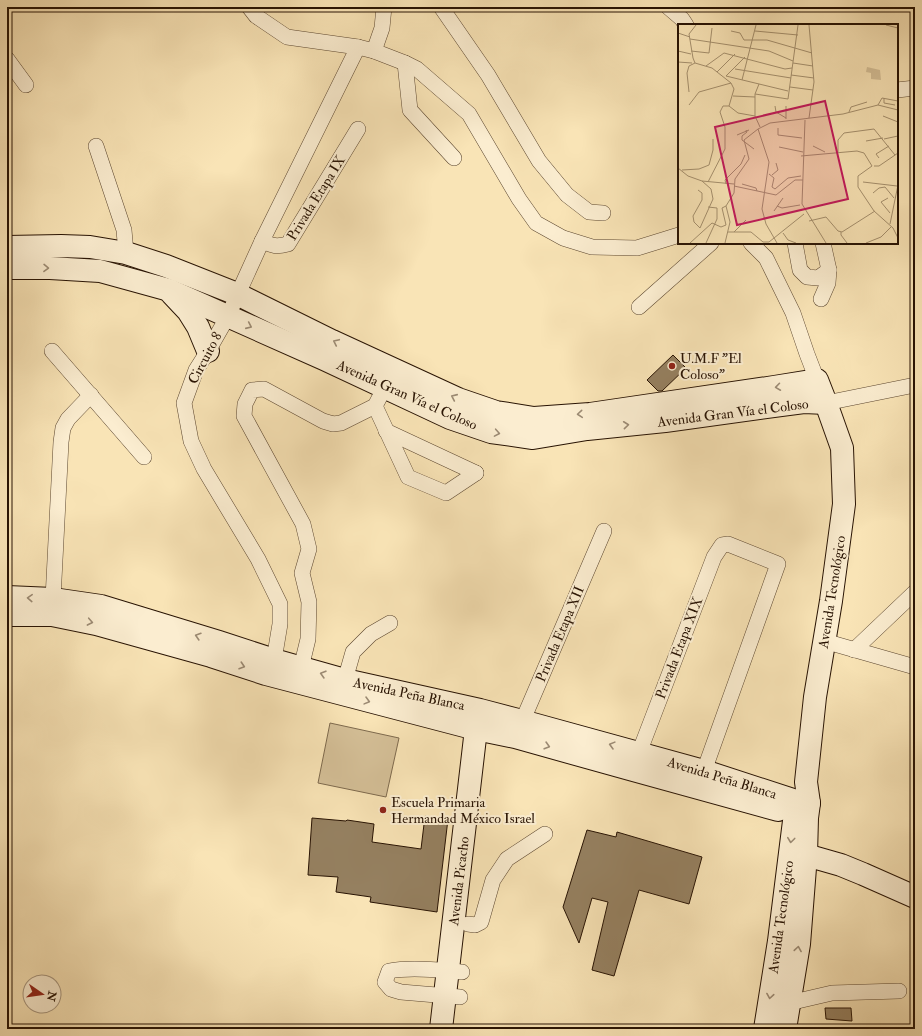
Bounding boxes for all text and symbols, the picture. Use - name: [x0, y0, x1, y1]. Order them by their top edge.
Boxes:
- inset map: [678, 24, 898, 244]
- street label: Privada Etapa IX: [283, 152, 350, 244]
- one-way arrow: [43, 264, 49, 272]
- one-way arrow: [245, 321, 253, 329]
- street label: Circuito 8: [184, 329, 226, 387]
- one-way arrow: [332, 339, 340, 347]
- place label: U.M.F "El Coloso": [680, 350, 742, 383]
- street label: Avenida Gran Vía el Coloso: [333, 356, 480, 434]
- marker: U.M.F "El Coloso": [667, 361, 677, 371]
- one-way arrow: [775, 382, 781, 391]
- one-way arrow: [450, 394, 458, 402]
- street label: Avenida Gran Vía el Coloso: [656, 395, 810, 431]
- one-way arrow: [577, 410, 583, 419]
- one-way arrow: [623, 421, 629, 430]
- one-way arrow: [494, 428, 500, 436]
- street label: Avenida Tecnológico: [815, 534, 849, 651]
- street label: Privada Etapa XII: [532, 583, 589, 685]
- one-way arrow: [27, 593, 33, 602]
- street label: Privada Etapa XIX: [652, 595, 707, 702]
- one-way arrow: [87, 618, 93, 626]
- one-way arrow: [195, 632, 202, 640]
- one-way arrow: [238, 661, 245, 670]
- one-way arrow: [319, 670, 326, 679]
- street label: Avenida Peña Blanca: [351, 674, 466, 714]
- one-way arrow: [364, 696, 370, 704]
- one-way arrow: [544, 741, 551, 750]
- one-way arrow: [608, 741, 615, 750]
- street label: Avenida Peña Blanca: [664, 753, 779, 803]
- place label: Escuela Primaria Hermandad México Israel: [391, 794, 535, 827]
- marker: Escuela Primaria Hermandad México Israel: [378, 805, 388, 815]
- street label: Avenida Picacho: [445, 835, 473, 928]
- one-way arrow: [787, 837, 796, 843]
- street label: Avenida Tecnológico: [765, 859, 797, 976]
- one-way arrow: [793, 946, 802, 952]
- north arrow: [22, 974, 62, 1014]
- text: N: [44, 989, 59, 1004]
- one-way arrow: [766, 993, 775, 999]

